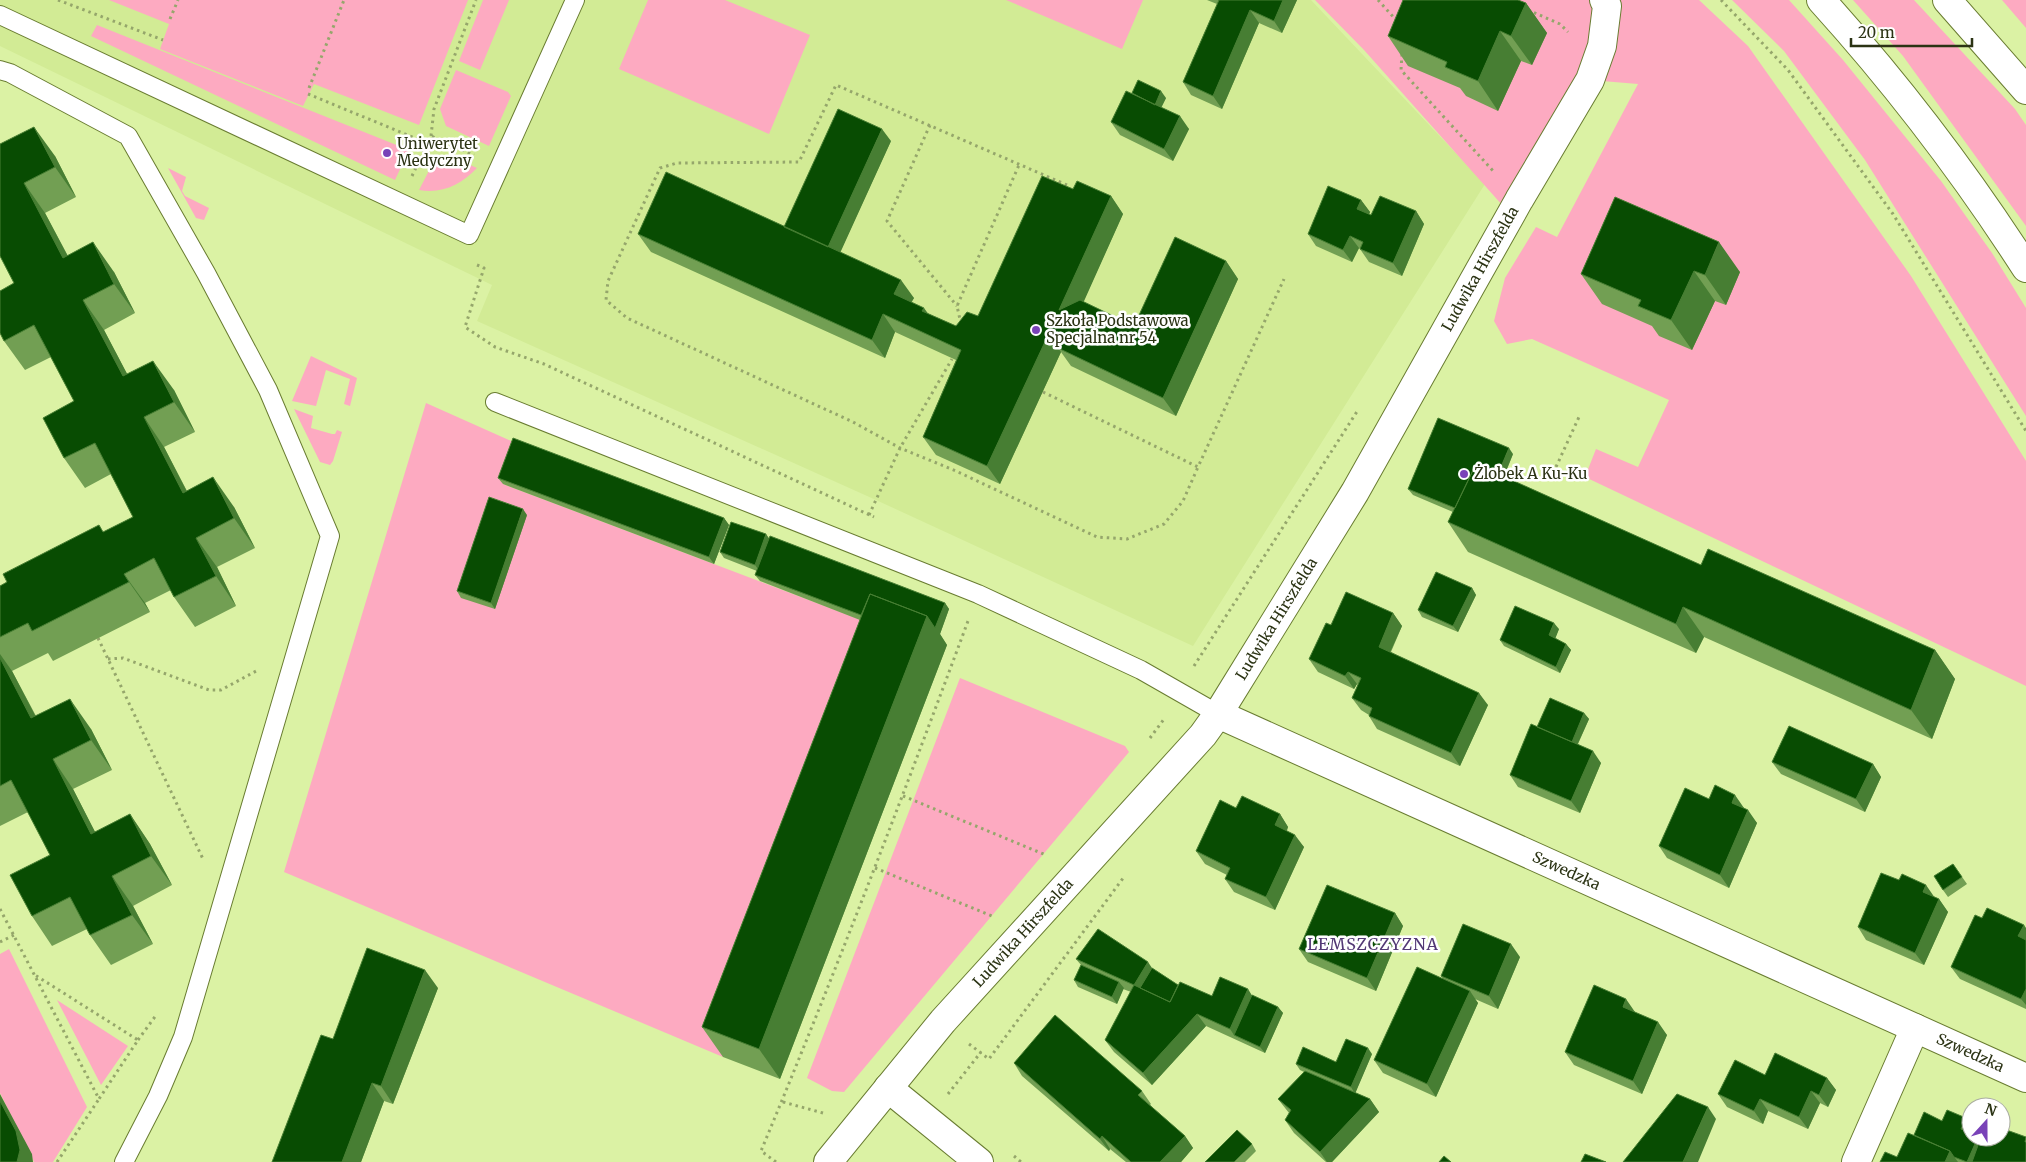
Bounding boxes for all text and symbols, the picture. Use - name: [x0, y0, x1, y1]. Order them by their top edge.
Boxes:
- scale bar: [1851, 15, 1972, 47]
- text: 20 m: [1858, 23, 1895, 42]
- place label: Uniwerytet Medyczny: [397, 134, 478, 170]
- marker: Uniwerytet Medyczny: [381, 147, 393, 159]
- street label: Ludwika Hirszfelda: [1437, 203, 1523, 335]
- place label: Szkoła Podstawowa Specjalna nr 54: [1046, 311, 1189, 347]
- marker: Szkoła Podstawowa Specjalna nr 54: [1030, 324, 1042, 336]
- place label: Żlobek A Ku-Ku: [1474, 464, 1587, 483]
- marker: Żlobek A Ku-Ku: [1458, 468, 1470, 480]
- street label: Ludwika Hirszfelda: [1231, 554, 1321, 683]
- street label: Szwedzka: [1530, 847, 1603, 894]
- street label: Ludwika Hirszfelda: [968, 874, 1077, 991]
- district label: LEMSZCZYZNA: [1307, 934, 1439, 954]
- street label: Szwedzka: [1934, 1029, 2007, 1076]
- north arrow: [1961, 1097, 2011, 1147]
- text: N: [1982, 1099, 1999, 1120]

